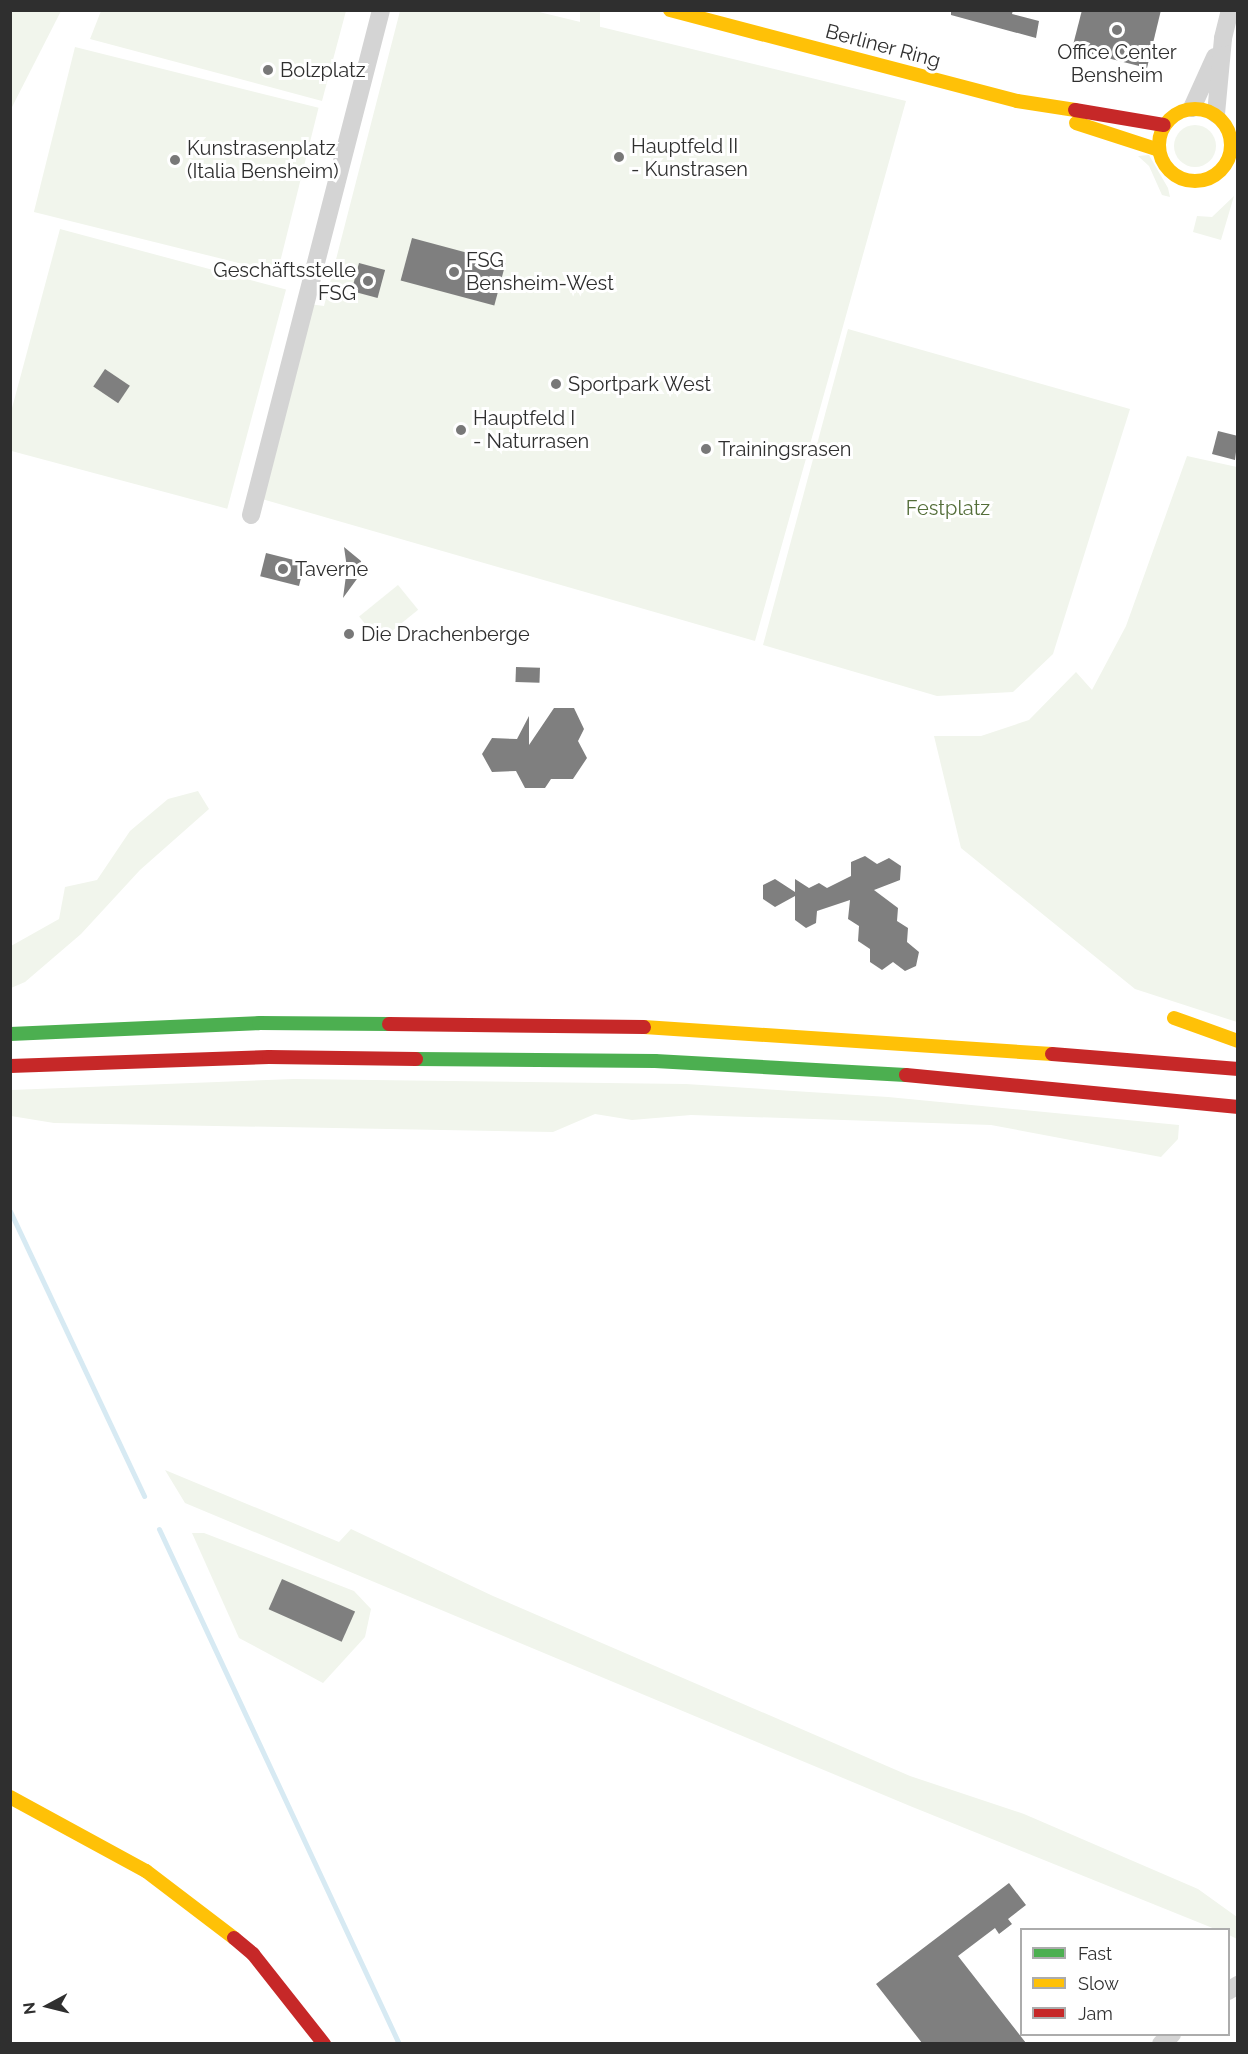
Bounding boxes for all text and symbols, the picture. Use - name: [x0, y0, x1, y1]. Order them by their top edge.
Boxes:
- street label: Berliner Ring: [823, 19, 943, 73]
- marker: Office Center Bensheim: [1110, 23, 1124, 37]
- place label: Office Center Bensheim: [1057, 40, 1177, 87]
- place label: Bolzplatz: [280, 58, 366, 82]
- marker: Bolzplatz: [261, 63, 275, 77]
- place label: Hauptfeld II - Kunstrasen: [631, 134, 748, 181]
- place label: Kunstrasenplatz (Italia Bensheim): [187, 136, 339, 183]
- marker: Hauptfeld II - Kunstrasen: [612, 150, 626, 164]
- marker: Kunstrasenplatz (Italia Bensheim): [168, 153, 182, 167]
- place label: FSG Bensheim-West: [466, 248, 614, 295]
- place label: Geschäftsstelle FSG: [213, 258, 356, 305]
- marker: FSG Bensheim-West: [447, 265, 461, 279]
- marker: Geschäftsstelle FSG: [361, 274, 375, 288]
- place label: Sportpark West: [568, 372, 712, 396]
- marker: Sportpark West: [549, 377, 563, 391]
- place label: Hauptfeld I - Naturrasen: [473, 406, 589, 453]
- marker: Hauptfeld I - Naturrasen: [454, 423, 468, 437]
- place label: Trainingsrasen: [718, 437, 851, 461]
- marker: Trainingsrasen: [699, 442, 713, 456]
- park label: Festplatz: [906, 496, 990, 520]
- place label: Taverne: [295, 557, 368, 581]
- marker: Taverne: [276, 562, 290, 576]
- place label: Die Drachenberge: [361, 622, 530, 646]
- marker: Die Drachenberge: [342, 627, 356, 641]
- legend: [1020, 1928, 1230, 2036]
- text: Fast: [1078, 1943, 1112, 1964]
- text: Slow: [1078, 1973, 1119, 1994]
- north arrow: [18, 1976, 78, 2036]
- text: N: [19, 2001, 40, 2015]
- text: Jam: [1078, 2003, 1113, 2024]

